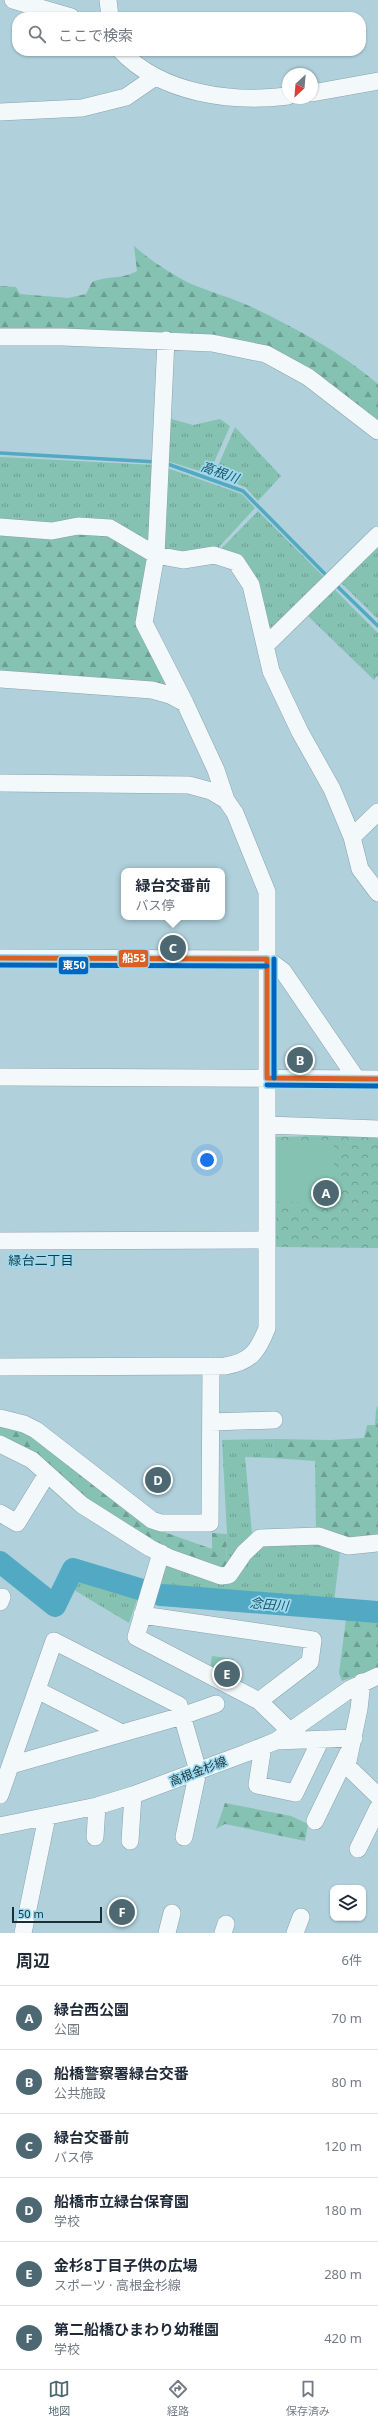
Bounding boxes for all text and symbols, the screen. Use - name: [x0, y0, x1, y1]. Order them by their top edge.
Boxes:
- search box: [12, 12, 366, 56]
- icon: search: [26, 23, 48, 45]
- text: ここで検索: [58, 25, 133, 45]
- north arrow: [282, 68, 318, 104]
- water label: 高根川: [199, 457, 243, 488]
- popup: [121, 868, 225, 920]
- text: 緑台交番前: [135, 875, 211, 895]
- text: バス停: [135, 896, 175, 914]
- pin: C: [160, 933, 186, 963]
- line badge: 船53: [118, 949, 149, 968]
- text: 船53: [122, 950, 146, 965]
- line badge: 東50: [58, 956, 89, 975]
- text: 東50: [62, 957, 86, 972]
- pin: B: [287, 1045, 313, 1075]
- your location: [197, 1150, 217, 1170]
- pin: A: [313, 1178, 339, 1208]
- district label: 緑台二丁目: [8, 1251, 74, 1269]
- pin: D: [145, 1465, 171, 1495]
- water label: 念田川: [249, 1593, 291, 1615]
- pin: E: [214, 1659, 240, 1689]
- street label: 高根金杉線: [167, 1752, 229, 1790]
- map controls: [330, 1885, 366, 1921]
- button: layers: [330, 1885, 366, 1921]
- pin: F: [109, 1897, 135, 1927]
- scale bar: [12, 1905, 102, 1924]
- text: 50 m: [18, 1906, 44, 1921]
- text: 周辺: [16, 1949, 50, 1972]
- text: 6件: [342, 1951, 362, 1969]
- text: 緑台西公園: [54, 1999, 129, 2019]
- text: A: [25, 2009, 34, 2027]
- text: 70 m: [332, 2009, 362, 2027]
- text: 公園: [54, 2020, 80, 2038]
- text: 船橋警察署緑台交番: [54, 2063, 189, 2083]
- text: B: [25, 2073, 33, 2091]
- text: 80 m: [332, 2073, 362, 2091]
- text: 公共施設: [54, 2084, 106, 2102]
- text: 緑台交番前: [54, 2127, 129, 2147]
- text: C: [25, 2137, 33, 2155]
- text: 120 m: [324, 2137, 362, 2155]
- text: バス停: [54, 2148, 93, 2166]
- text: 船橋市立緑台保育園: [54, 2191, 189, 2211]
- text: D: [24, 2201, 34, 2219]
- text: 180 m: [324, 2201, 362, 2219]
- text: 学校: [54, 2212, 80, 2230]
- text: 金杉8丁目子供の広場: [54, 2255, 198, 2275]
- text: E: [25, 2265, 33, 2283]
- text: 280 m: [324, 2265, 362, 2283]
- text: スポーツ · 高根金杉線: [54, 2276, 181, 2294]
- text: 第二船橋ひまわり幼稚園: [54, 2319, 219, 2339]
- text: F: [25, 2329, 33, 2347]
- text: 420 m: [324, 2329, 362, 2347]
- text: 学校: [54, 2340, 80, 2358]
- tab: 地図: [48, 2378, 70, 2418]
- tab: 経路: [167, 2378, 189, 2418]
- tab: 保存済み: [286, 2378, 330, 2418]

